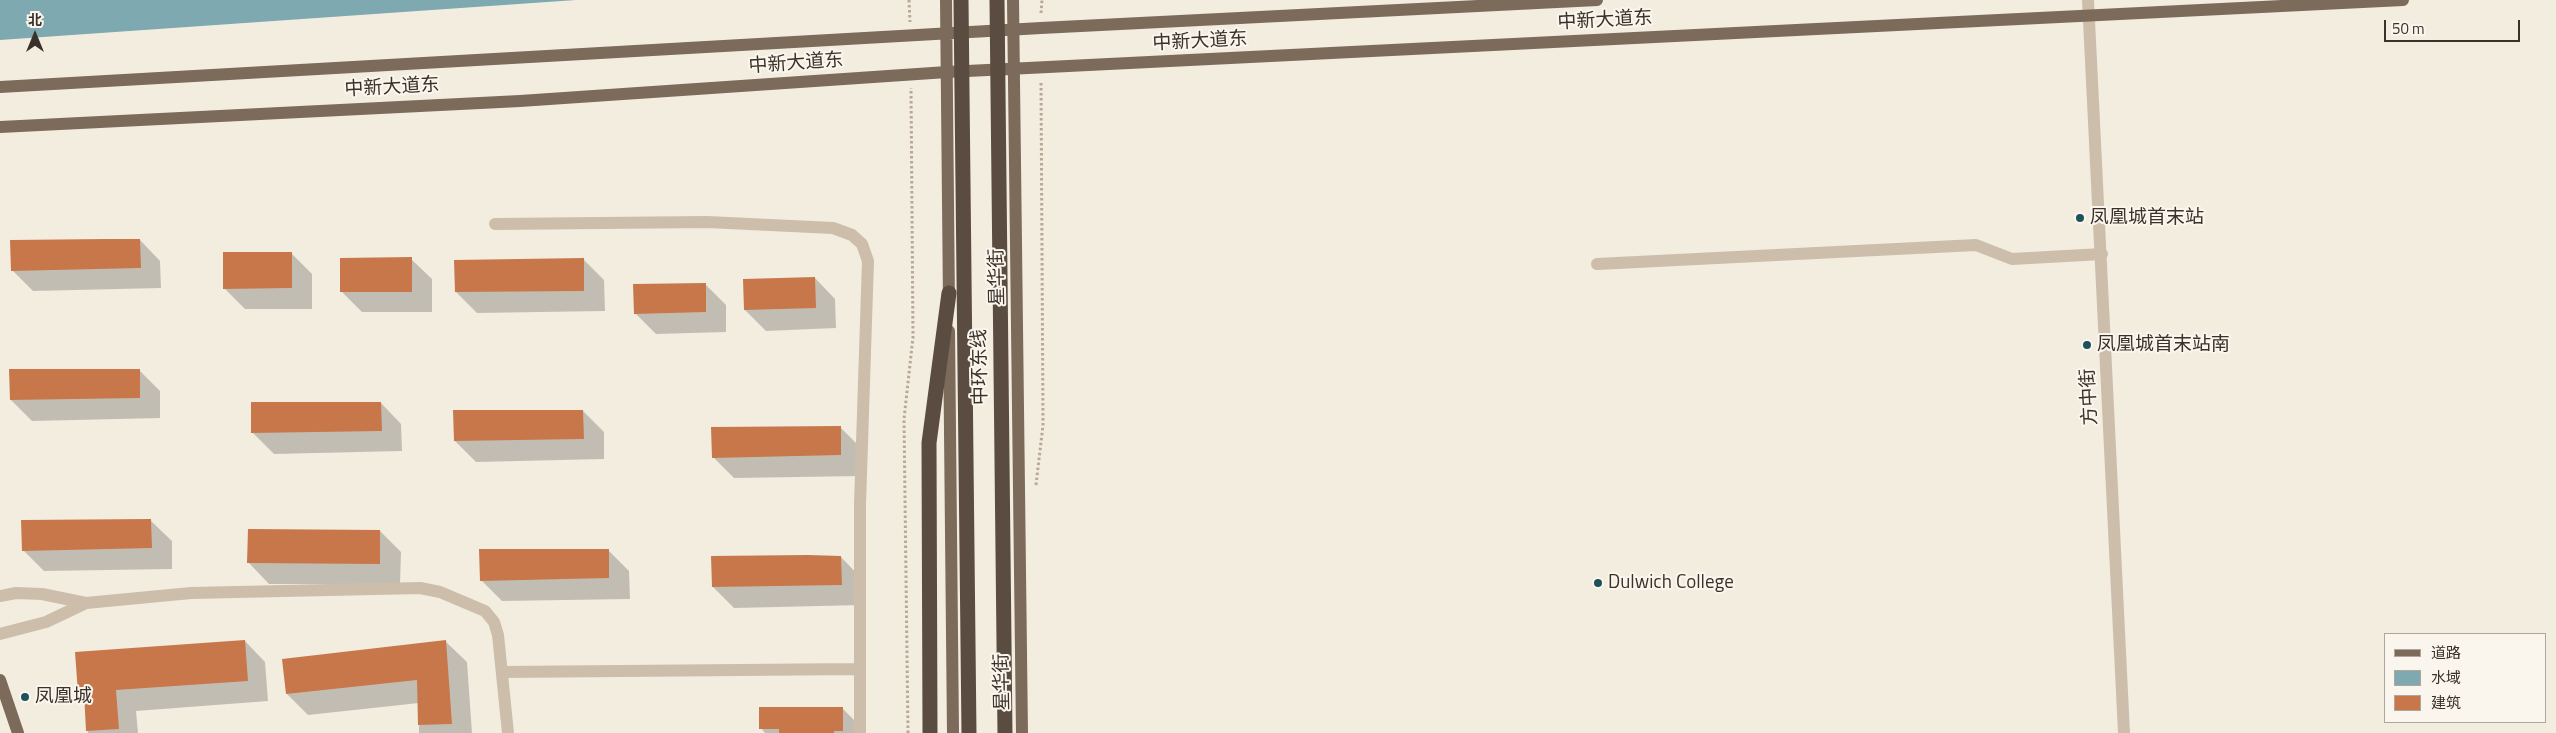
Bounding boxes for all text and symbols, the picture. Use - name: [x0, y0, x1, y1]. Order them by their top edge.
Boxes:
- street label: 中新大道东: [1557, 7, 1653, 35]
- text: 北: [28, 9, 42, 30]
- north arrow: [10, 10, 60, 60]
- scale bar: [2386, 10, 2522, 42]
- text: 50 m: [2392, 17, 2425, 40]
- street label: 中新大道东: [1152, 28, 1248, 56]
- street label: 中新大道东: [748, 49, 844, 79]
- street label: 中新大道东: [344, 74, 440, 102]
- place label: 凤凰城首末站: [2090, 207, 2204, 229]
- marker: 凤凰城首末站: [2074, 212, 2086, 224]
- street label: 星华街: [986, 248, 1010, 306]
- street label: 中环东线: [969, 329, 993, 405]
- place label: 凤凰城首末站南: [2097, 334, 2230, 356]
- marker: 凤凰城首末站南: [2081, 339, 2093, 351]
- street label: 方中街: [2077, 368, 2103, 426]
- place label: Dulwich College: [1608, 572, 1734, 594]
- marker: Dulwich College: [1592, 577, 1604, 589]
- legend: [2384, 633, 2546, 723]
- text: 道路: [2431, 641, 2461, 664]
- street label: 星华街: [991, 653, 1015, 711]
- text: 水域: [2431, 666, 2461, 689]
- place label: 凤凰城: [35, 686, 92, 708]
- marker: 凤凰城: [19, 691, 31, 703]
- text: 建筑: [2431, 691, 2461, 714]

